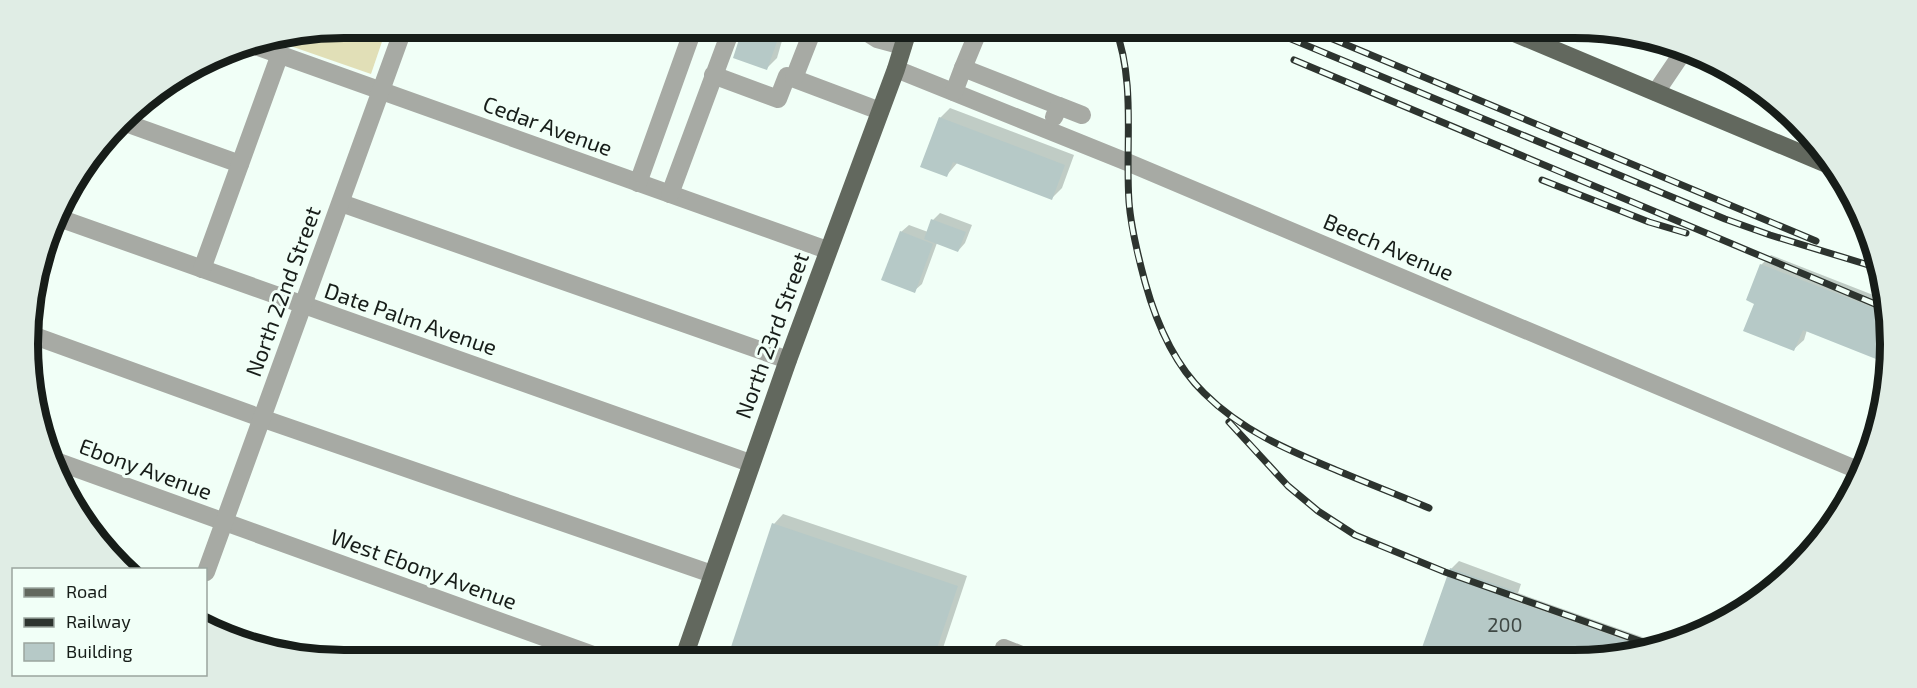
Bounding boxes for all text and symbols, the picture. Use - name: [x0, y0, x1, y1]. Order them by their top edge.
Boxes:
- street label: Cedar Avenue: [480, 90, 616, 160]
- street label: North 22nd Street: [239, 202, 325, 380]
- street label: Beech Avenue: [1320, 207, 1458, 285]
- street label: North 23rd Street: [729, 248, 813, 422]
- street label: Date Palm Avenue: [321, 276, 501, 360]
- street label: Ebony Avenue: [76, 432, 216, 504]
- street label: West Ebony Avenue: [327, 522, 521, 614]
- legend: [12, 568, 207, 676]
- text: Road: [66, 580, 107, 602]
- text: Railway: [66, 610, 131, 632]
- house number: 200: [1487, 612, 1523, 636]
- text: Building: [66, 640, 133, 662]

